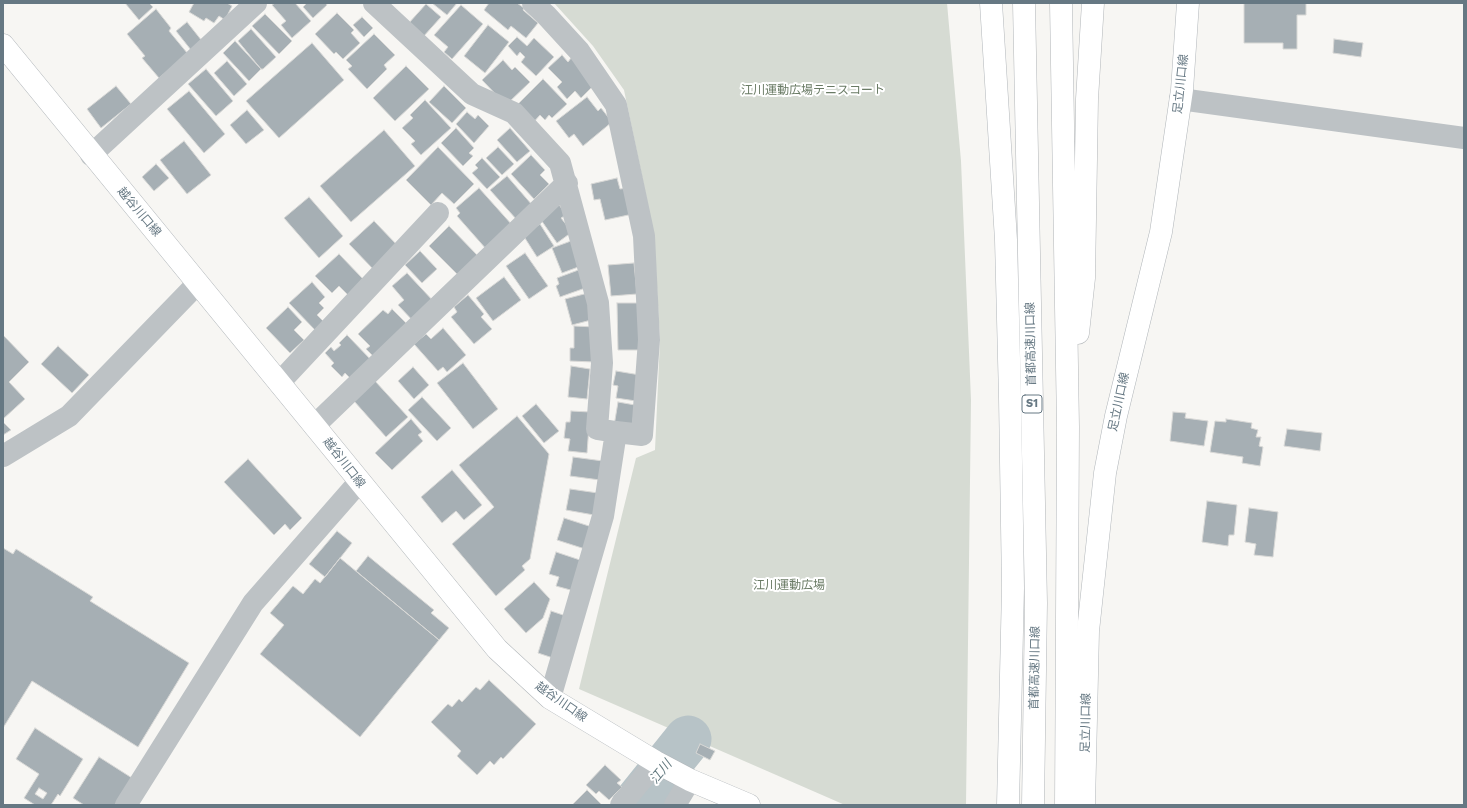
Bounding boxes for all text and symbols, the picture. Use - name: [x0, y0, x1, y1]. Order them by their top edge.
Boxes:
- street label: 足立川口線: [1171, 53, 1191, 115]
- park label: 江川運動広場テニスコート: [741, 83, 885, 97]
- street label: 越谷川口線: [114, 184, 164, 240]
- street label: 首都高速川口線: [1023, 302, 1039, 386]
- street label: 足立川口線: [1106, 371, 1132, 433]
- road number: S1: [1022, 395, 1042, 413]
- street label: 越谷川口線: [320, 435, 368, 491]
- park label: 江川運動広場: [753, 578, 825, 592]
- street label: 首都高速川口線: [1027, 626, 1043, 710]
- street label: 越谷川口線: [532, 679, 590, 725]
- street label: 足立川口線: [1078, 693, 1094, 753]
- water label: 江川: [647, 757, 675, 787]

